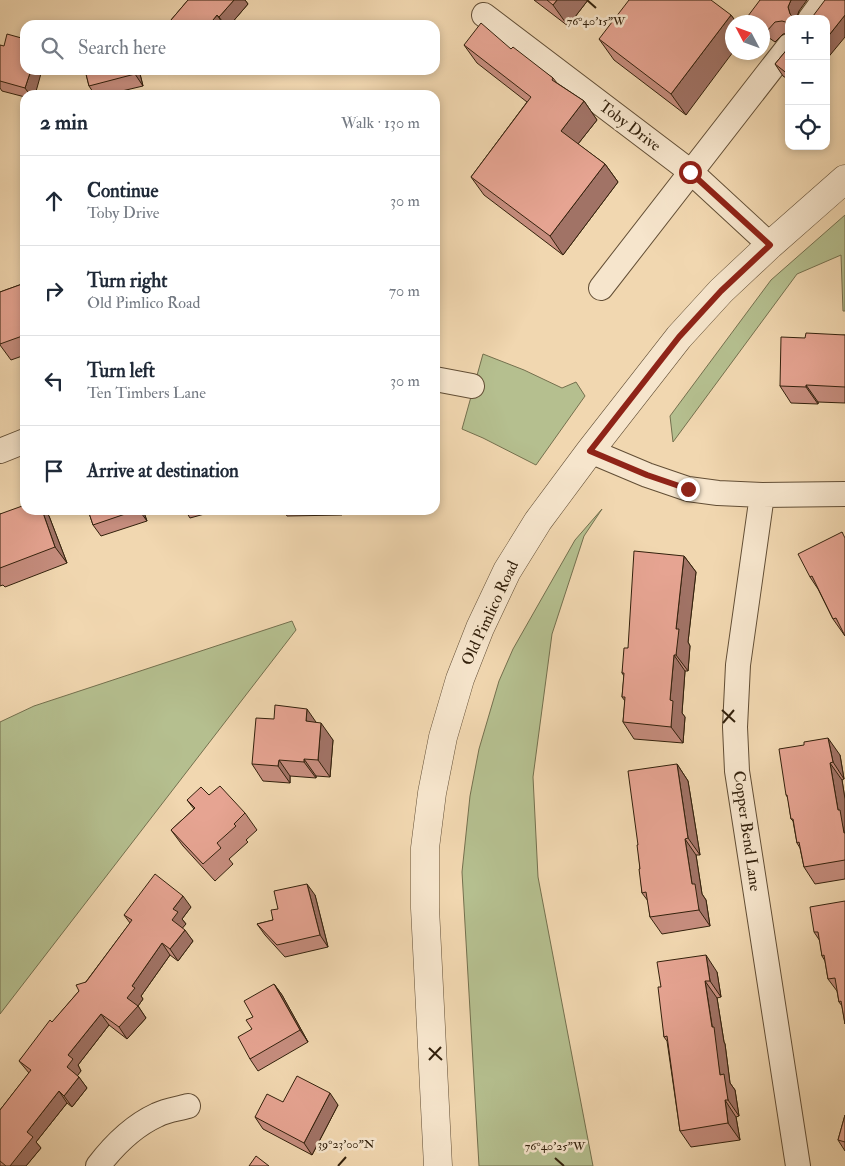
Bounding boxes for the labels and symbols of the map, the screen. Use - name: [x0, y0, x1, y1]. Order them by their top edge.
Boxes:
- text: 76°40'15"W: [567, 14, 626, 29]
- north arrow: [725, 15, 770, 60]
- street label: Toby Drive: [595, 96, 665, 156]
- route start: [679, 161, 702, 184]
- route end: [677, 478, 700, 501]
- street label: Old Pimlico Road: [457, 557, 523, 669]
- street label: Copper Bend Lane: [728, 770, 765, 893]
- text: 39°23'00"N: [317, 1137, 375, 1152]
- text: 76°40'25"W: [525, 1139, 586, 1154]

